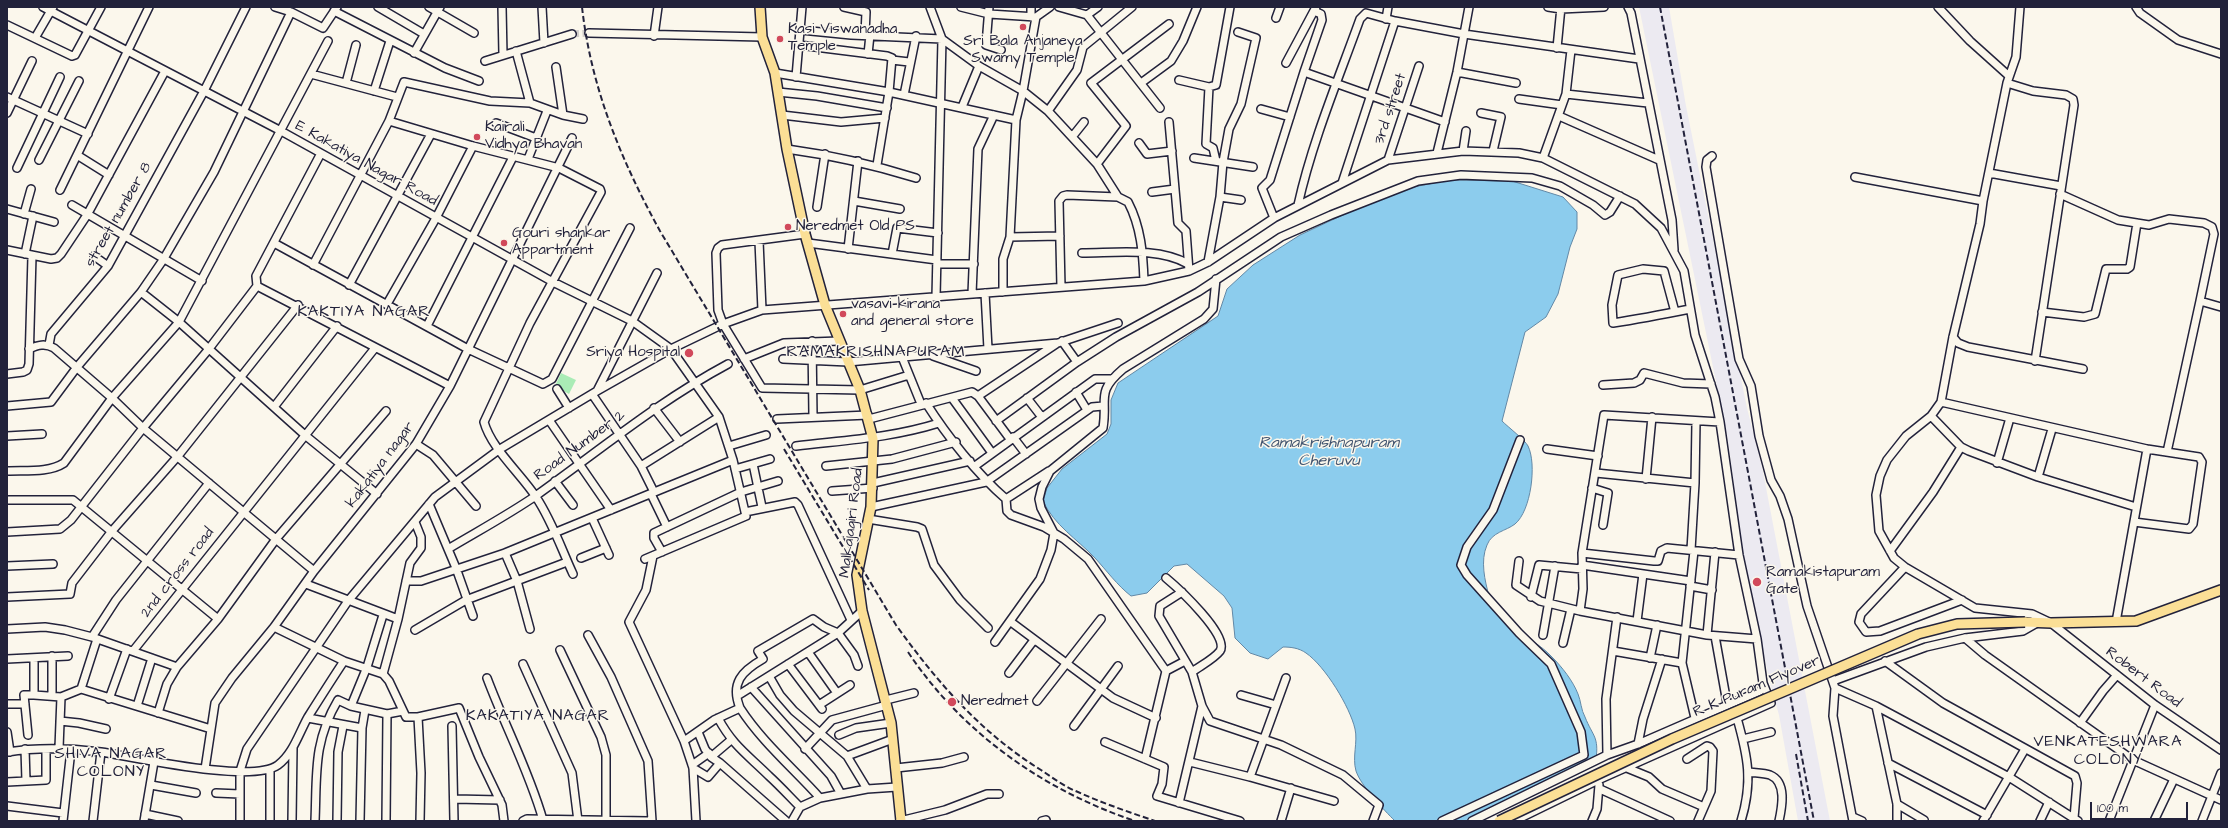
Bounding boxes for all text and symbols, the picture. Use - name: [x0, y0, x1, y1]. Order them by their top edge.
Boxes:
- place label: Kasi Viswanadha Temple: [788, 21, 897, 56]
- marker: Sri Bala Anjaneya Swamy Temple: [1018, 22, 1028, 32]
- place label: Sri Bala Anjaneya Swamy Temple: [963, 33, 1083, 68]
- marker: Kasi Viswanadha Temple: [775, 34, 785, 44]
- street label: 3rd street: [1371, 71, 1411, 147]
- street label: E Kakatiya Nagar Road: [292, 117, 440, 211]
- place label: Kairali Vidhya Bhavan: [485, 119, 582, 154]
- marker: Kairali Vidhya Bhavan: [472, 132, 482, 142]
- street label: street number 8: [82, 160, 156, 270]
- place label: Neredmet Old PS: [796, 218, 915, 236]
- marker: Neredmet Old PS: [783, 222, 793, 232]
- place label: Gouri shankar Appartment: [512, 225, 610, 260]
- marker: Gouri shankar Appartment: [499, 238, 509, 248]
- place label: vasavi kirana and general store: [851, 296, 974, 331]
- district label: KAKTIYA NAGAR: [297, 303, 431, 323]
- marker: vasavi kirana and general store: [838, 309, 848, 319]
- district label: RAMAKRISHNAPURAM: [787, 343, 965, 363]
- place label: Sriya Hospital: [586, 344, 680, 362]
- marker: Sriya Hospital: [683, 347, 695, 359]
- street label: Road Number 2: [531, 407, 629, 485]
- street label: kakatiya nagar: [343, 419, 419, 511]
- water label: Ramakrishnapuram Cheruvu: [1259, 434, 1399, 472]
- street label: Malkajagiri Road: [836, 467, 868, 579]
- street label: 2nd cross road: [137, 524, 219, 622]
- place label: Ramakistapuram Gate: [1766, 564, 1880, 599]
- marker: Ramakistapuram Gate: [1751, 576, 1763, 588]
- street label: Robert Road: [2101, 644, 2185, 712]
- street label: R K Puram Flyover: [1691, 652, 1823, 722]
- place label: Neredmet: [961, 693, 1028, 711]
- marker: Neredmet: [946, 696, 958, 708]
- district label: KAKATIYA NAGAR: [466, 707, 610, 727]
- district label: VENKATESHWARA COLONY: [2034, 733, 2182, 771]
- district label: SHIVA NAGAR COLONY: [54, 745, 168, 783]
- scale bar: [2092, 794, 2190, 820]
- text: 100 m: [2097, 800, 2128, 817]

